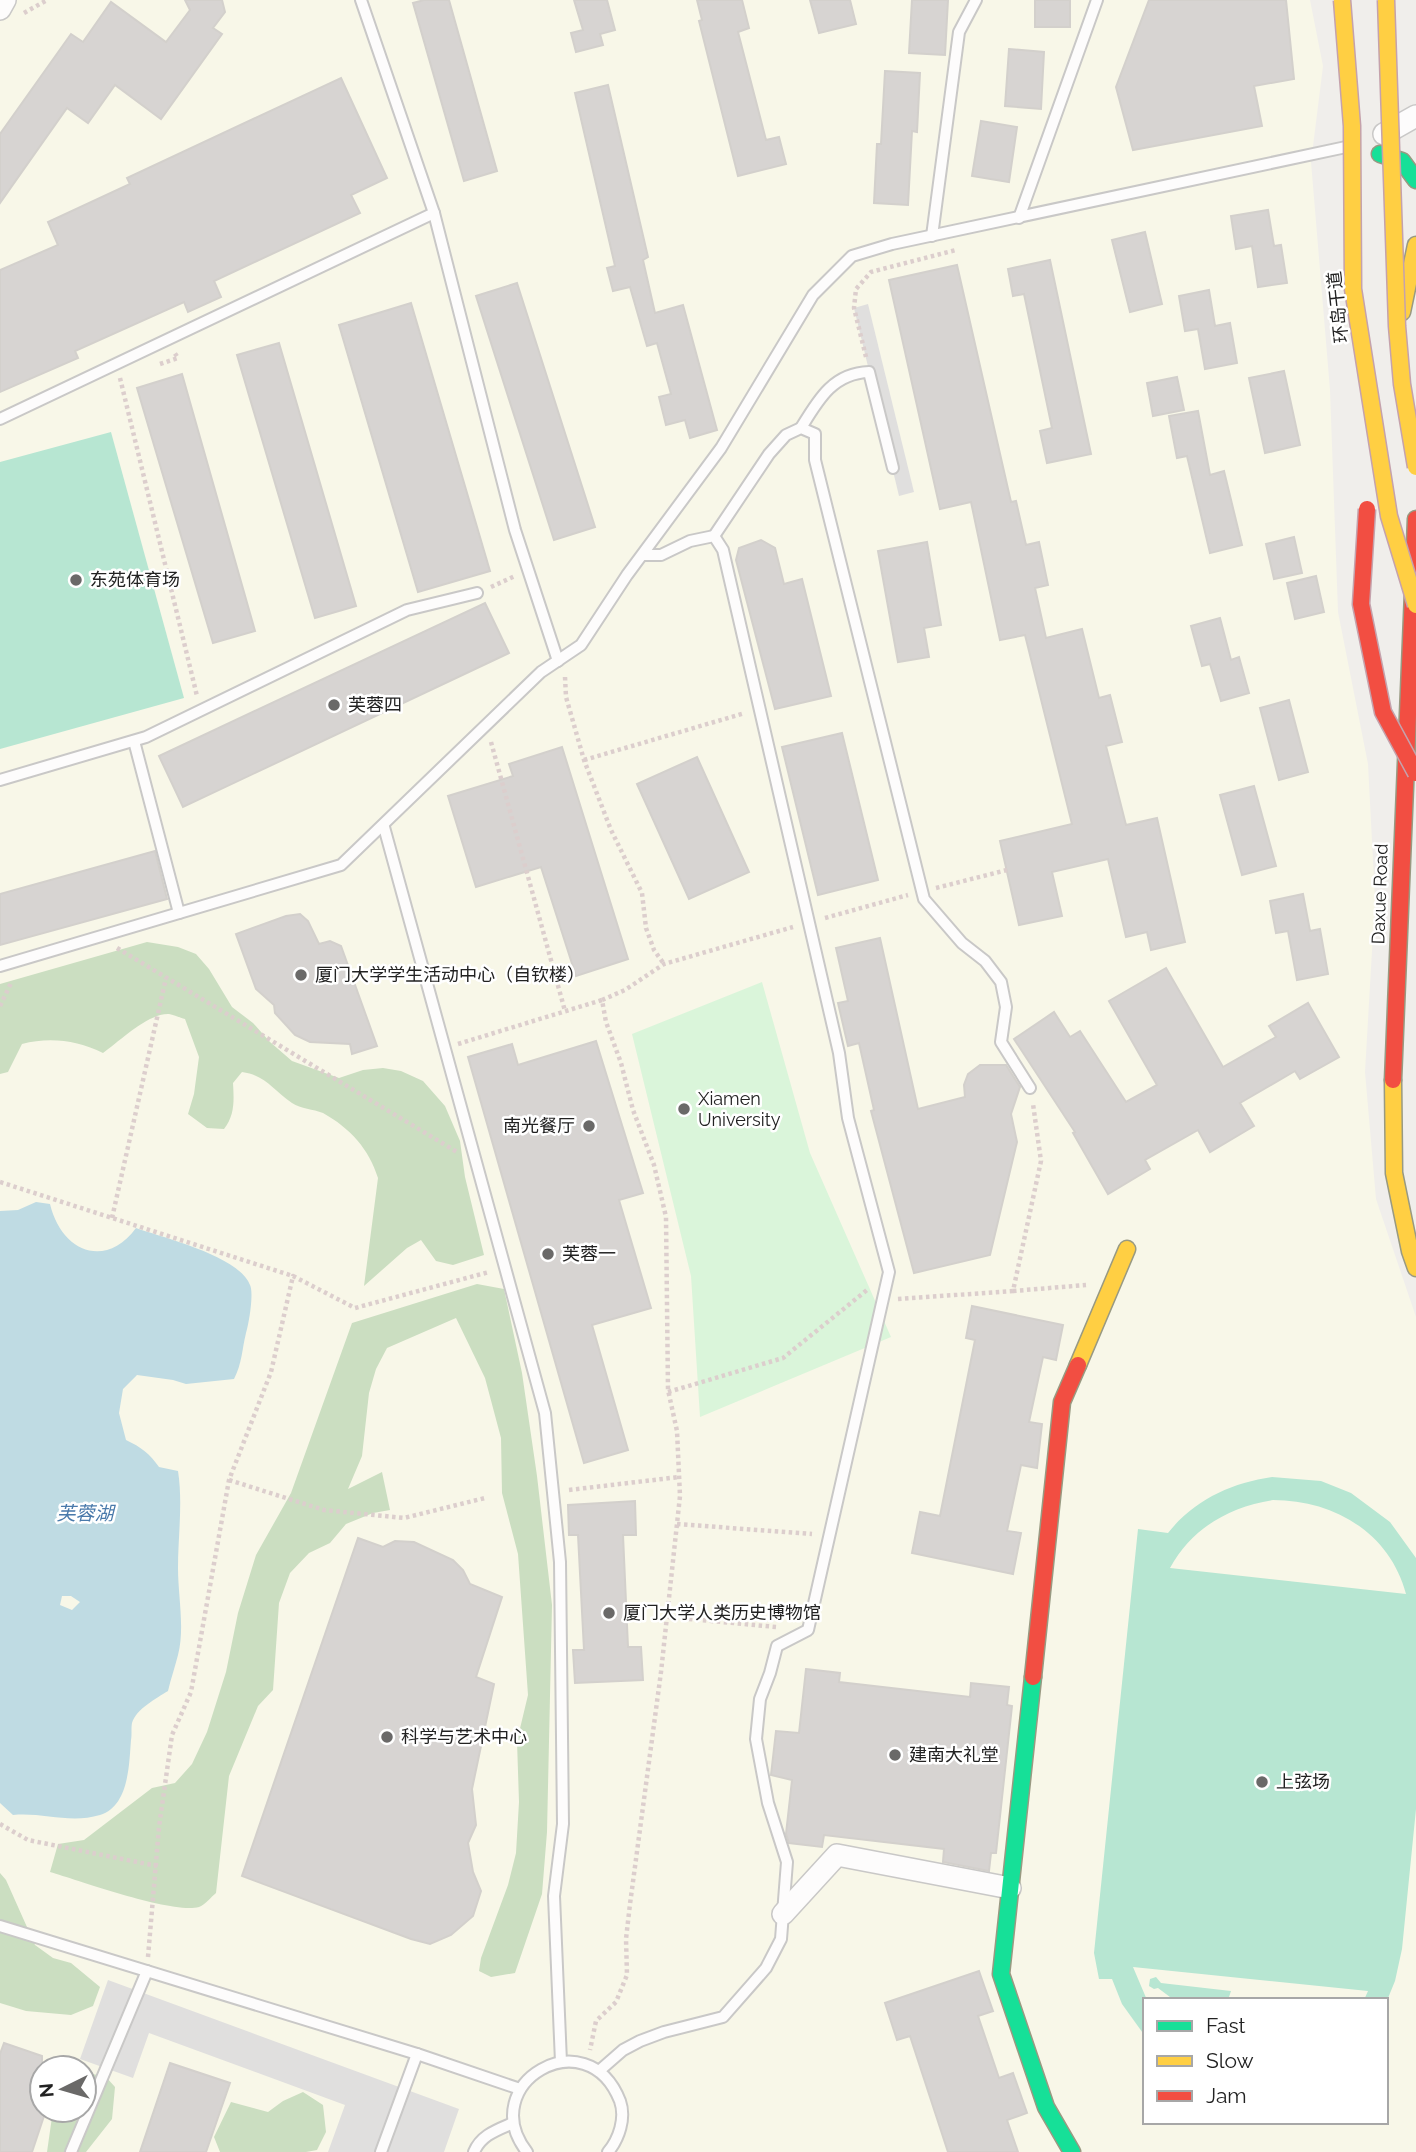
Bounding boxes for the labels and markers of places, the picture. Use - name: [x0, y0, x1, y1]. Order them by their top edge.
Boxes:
- place label: 东苑体育场: [90, 569, 180, 590]
- marker: 东苑体育场: [68, 572, 84, 588]
- place label: 芙蓉四: [348, 694, 402, 715]
- marker: 芙蓉四: [326, 697, 342, 713]
- place label: 厦门大学学生活动中心（自钦楼）: [315, 964, 585, 985]
- marker: 厦门大学学生活动中心（自钦楼）: [293, 967, 309, 983]
- place label: Xiamen University: [698, 1088, 781, 1130]
- marker: Xiamen University: [676, 1101, 692, 1117]
- place label: 南光餐厅: [503, 1115, 575, 1136]
- marker: 南光餐厅: [581, 1118, 597, 1134]
- place label: 芙蓉一: [562, 1243, 616, 1264]
- marker: 芙蓉一: [540, 1246, 556, 1262]
- place label: 厦门大学人类历史博物馆: [623, 1602, 821, 1623]
- marker: 厦门大学人类历史博物馆: [601, 1605, 617, 1621]
- place label: 科学与艺术中心: [401, 1726, 527, 1747]
- marker: 科学与艺术中心: [379, 1729, 395, 1745]
- place label: 建南大礼堂: [909, 1744, 999, 1765]
- marker: 建南大礼堂: [887, 1747, 903, 1763]
- place label: 上弦场: [1276, 1771, 1330, 1792]
- marker: 上弦场: [1254, 1774, 1270, 1790]

